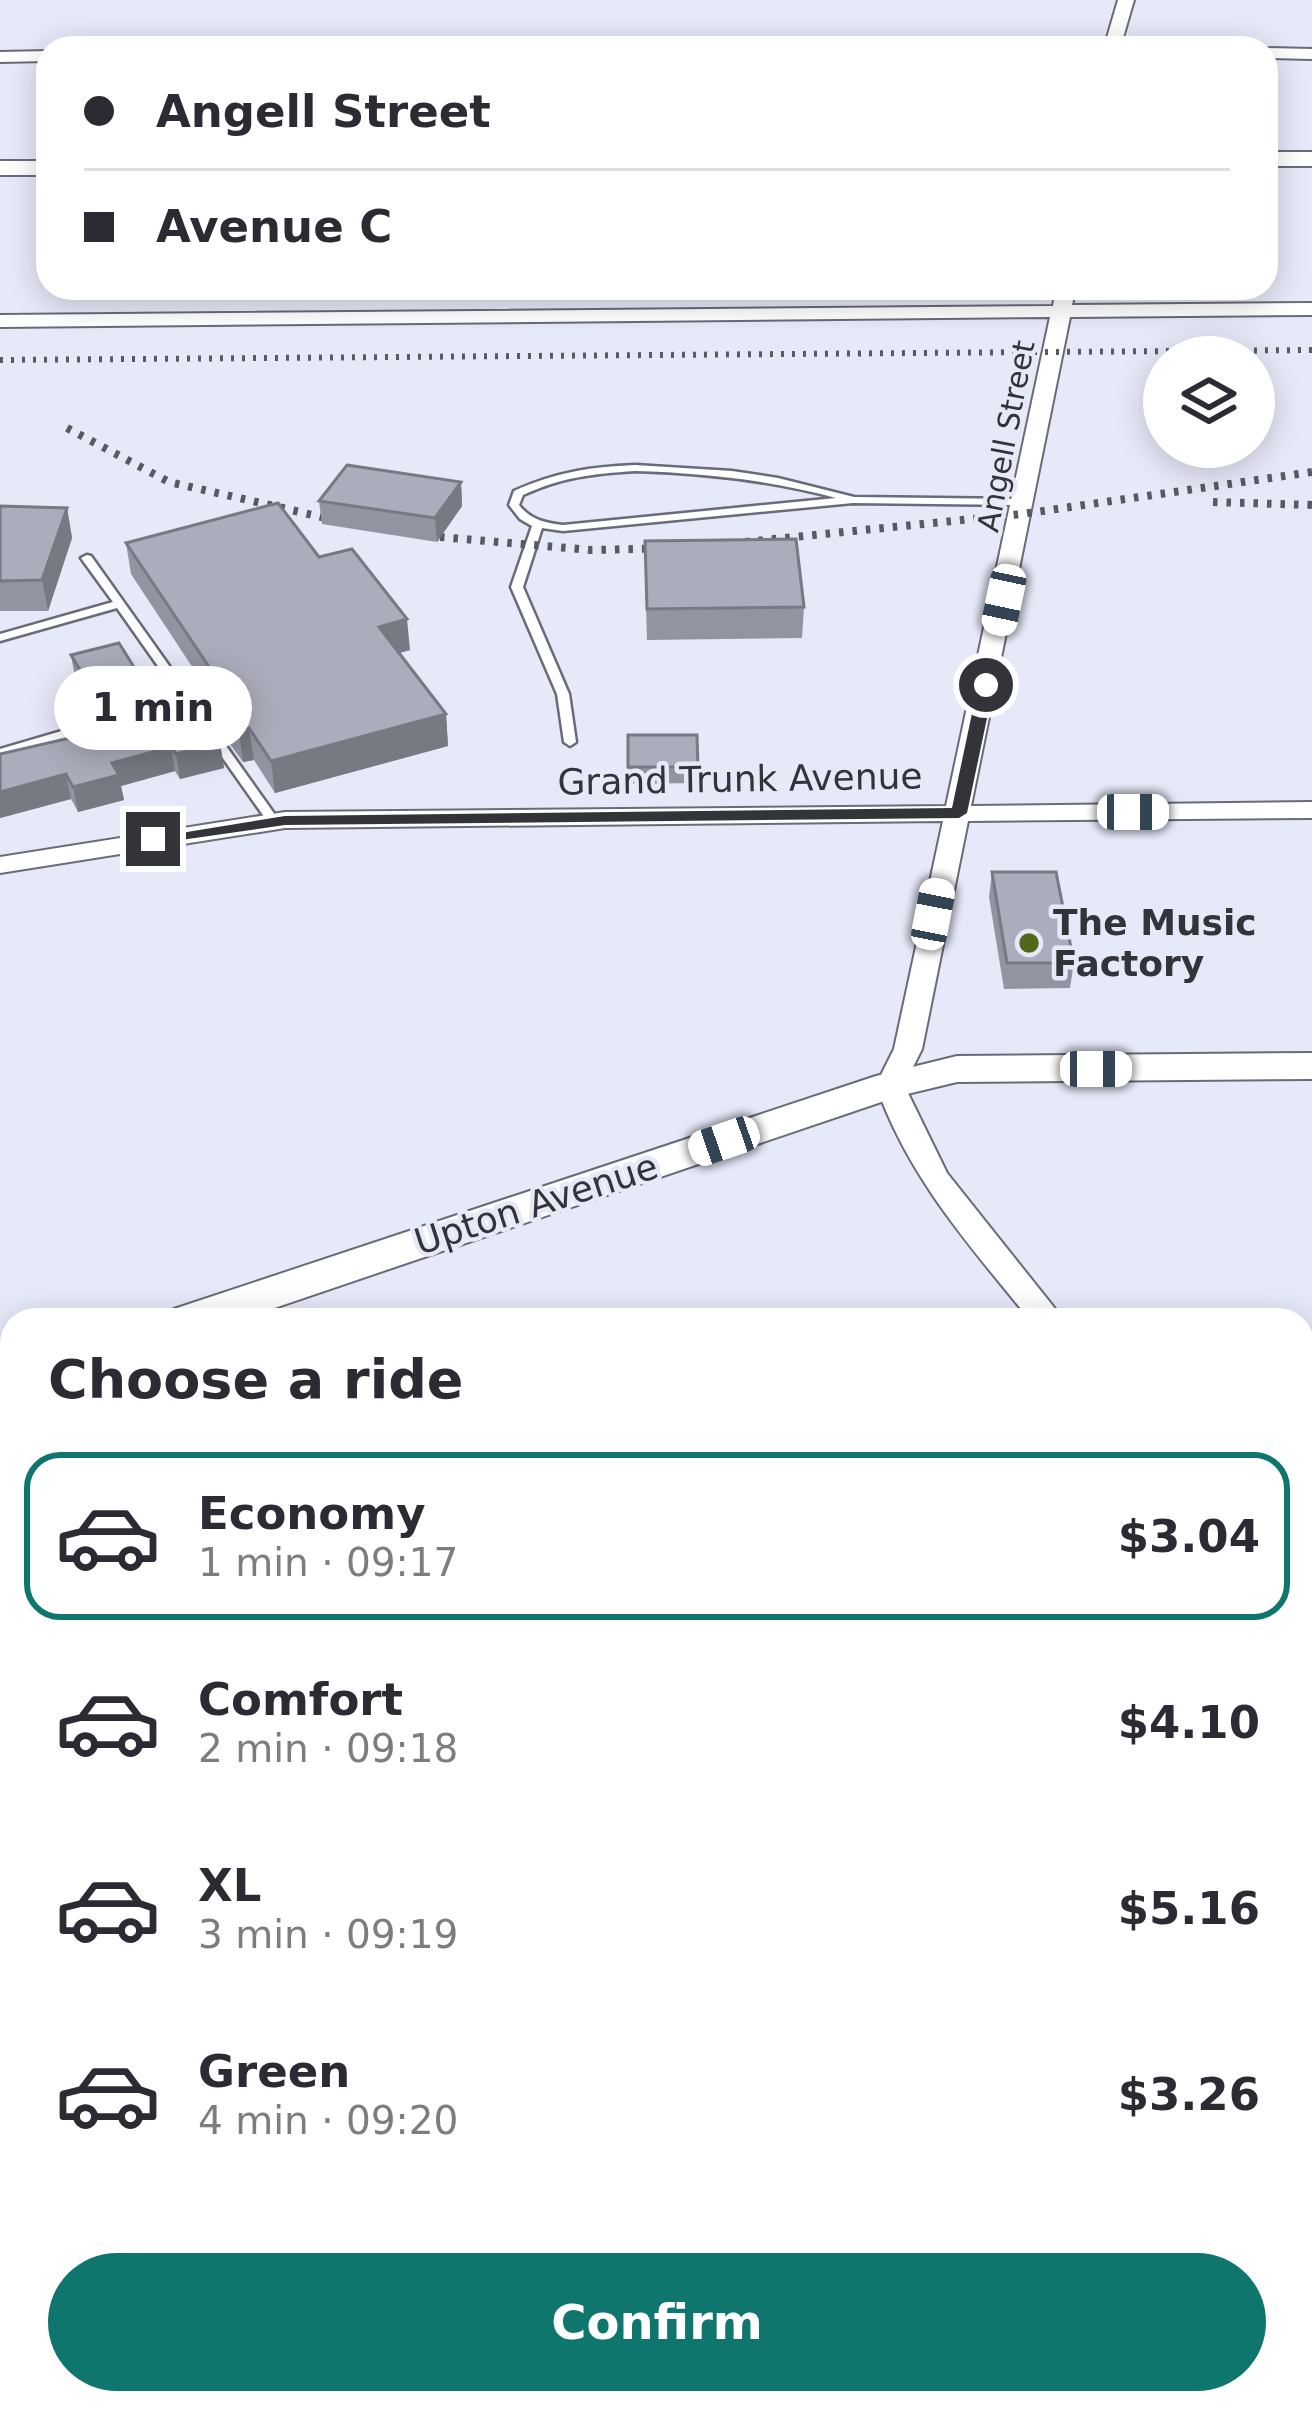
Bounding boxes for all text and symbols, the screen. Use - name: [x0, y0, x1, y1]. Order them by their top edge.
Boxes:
- text: Angell Street: [156, 85, 491, 138]
- text: Avenue C: [156, 200, 392, 253]
- map controls: [1143, 336, 1275, 468]
- button: layers: [1143, 336, 1275, 468]
- street label: Angell Street: [970, 337, 1042, 535]
- car: [979, 561, 1029, 639]
- route start: [959, 658, 1013, 712]
- callout: 1 min: [54, 665, 252, 749]
- text: 1 min: [92, 685, 214, 730]
- street label: Grand Trunk Avenue: [557, 755, 923, 803]
- car: [1097, 794, 1169, 830]
- route end: [126, 812, 180, 866]
- car: [908, 875, 958, 953]
- place label: The Music Factory: [1053, 902, 1257, 984]
- marker: The Music Factory: [1016, 930, 1042, 956]
- car: [1060, 1051, 1132, 1087]
- car: [684, 1112, 764, 1170]
- street label: Upton Avenue: [409, 1145, 663, 1263]
- text: Choose a ride: [48, 1348, 464, 1411]
- icon: car: [54, 1482, 162, 1590]
- text: Economy: [198, 1487, 426, 1540]
- text: $3.04: [1118, 1510, 1260, 1563]
- text: 1 min · 09:17: [198, 1540, 458, 1585]
- icon: car: [54, 1668, 162, 1776]
- text: Comfort: [198, 1673, 403, 1726]
- text: $4.10: [1118, 1696, 1260, 1749]
- text: 2 min · 09:18: [198, 1726, 458, 1771]
- icon: car: [54, 1854, 162, 1962]
- text: XL: [198, 1859, 261, 1912]
- text: $5.16: [1118, 1882, 1260, 1935]
- text: 3 min · 09:19: [198, 1912, 458, 1957]
- icon: car: [54, 2040, 162, 2148]
- text: Green: [198, 2045, 350, 2098]
- text: $3.26: [1118, 2068, 1260, 2121]
- text: 4 min · 09:20: [198, 2098, 458, 2143]
- button: Confirm: [48, 2253, 1266, 2391]

